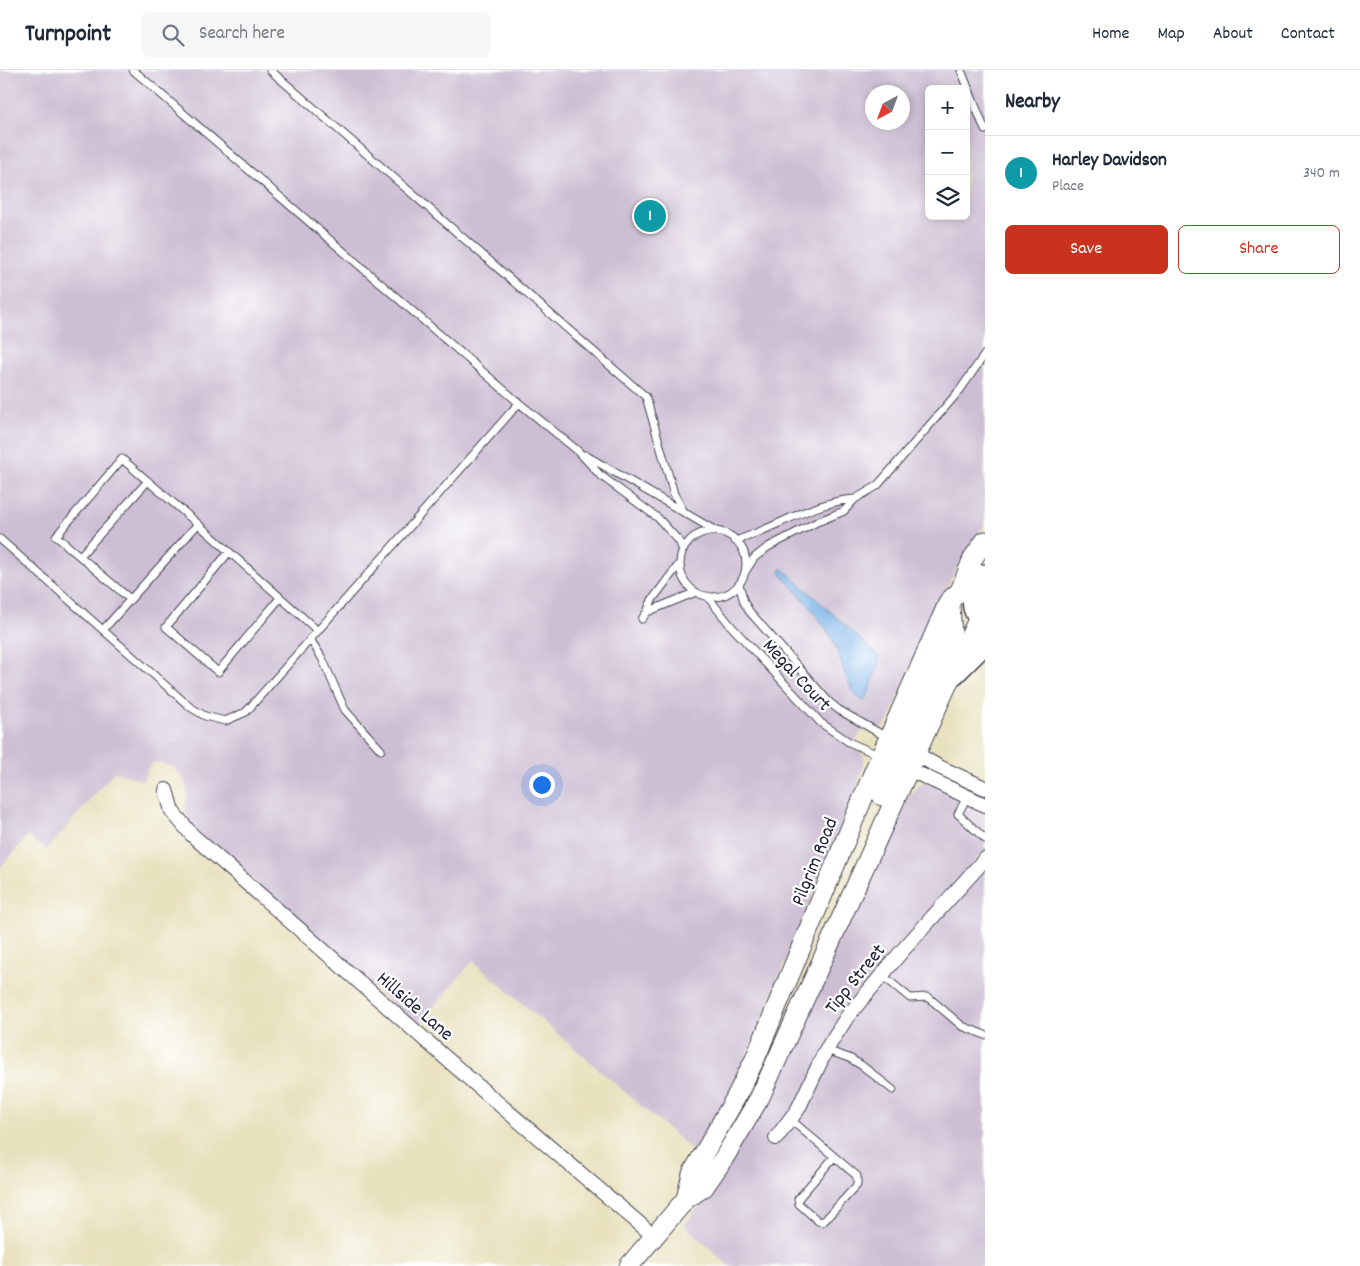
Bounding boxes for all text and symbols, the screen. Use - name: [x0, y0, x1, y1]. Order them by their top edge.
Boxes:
- search box: [141, 12, 491, 57]
- text: Turnpoint: [25, 18, 111, 52]
- icon: search: [159, 21, 187, 49]
- text: Search here: [199, 21, 285, 48]
- text: Home: [1092, 22, 1129, 47]
- text: Map: [1157, 22, 1185, 47]
- text: About: [1213, 22, 1253, 47]
- text: Contact: [1281, 22, 1335, 47]
- north arrow: [865, 85, 910, 130]
- map controls: [925, 85, 970, 220]
- button: +: [925, 85, 970, 130]
- text: Nearby: [1005, 88, 1060, 118]
- button: −: [925, 130, 970, 175]
- text: Harley Davidson: [1052, 148, 1167, 175]
- text: 1: [1019, 162, 1023, 185]
- text: 340 m: [1303, 162, 1340, 185]
- button: layers: [925, 175, 970, 220]
- text: Place: [1052, 175, 1084, 198]
- pin: 1: [634, 197, 666, 235]
- button: Save: [1005, 225, 1168, 274]
- button: Share: [1178, 225, 1340, 274]
- street label: Megal Court: [755, 634, 837, 719]
- your location: [529, 772, 555, 798]
- street label: Pilgrim Road: [785, 814, 846, 911]
- street label: Tipp Street: [819, 939, 893, 1021]
- street label: Hillside Lane: [369, 966, 459, 1049]

